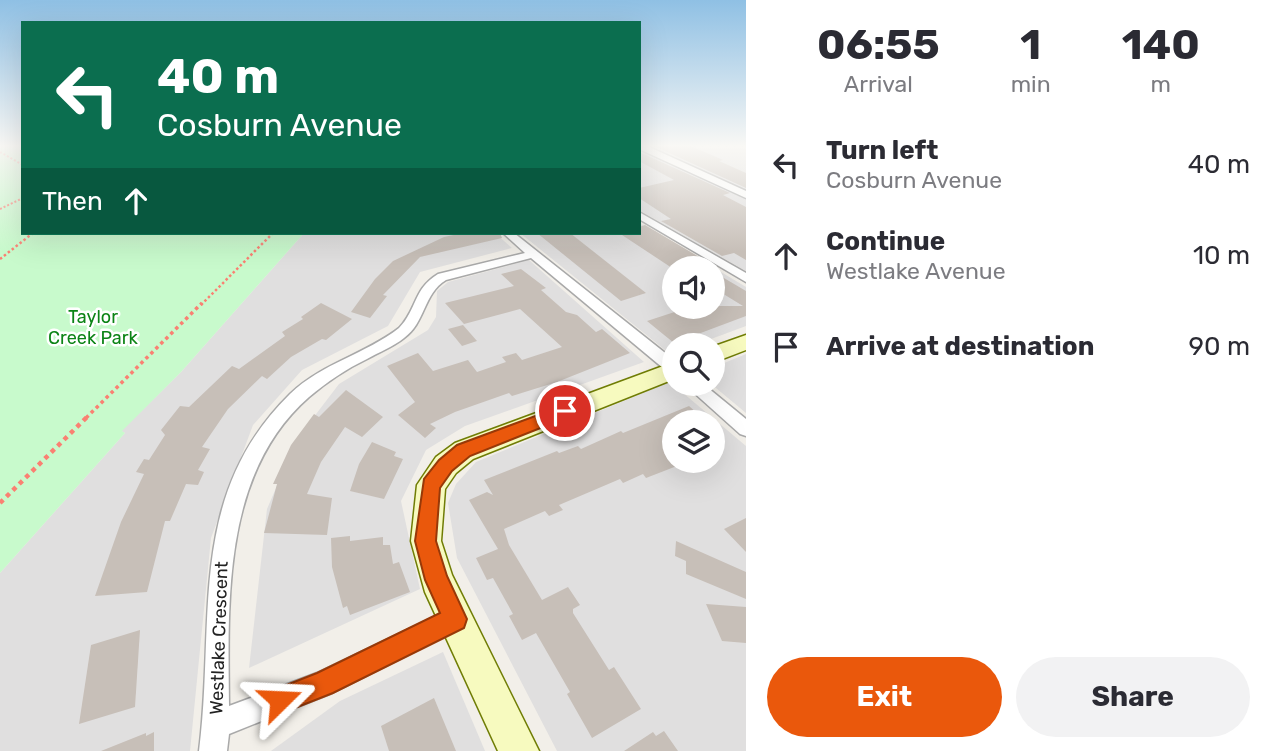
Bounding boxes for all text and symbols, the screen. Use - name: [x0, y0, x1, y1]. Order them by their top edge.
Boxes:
- text: 06:55: [817, 20, 940, 70]
- text: 1: [1020, 20, 1041, 70]
- text: 140: [1122, 20, 1200, 70]
- text: 40 m: [157, 47, 279, 105]
- icon: left: [42, 49, 133, 140]
- text: Arrival: [844, 70, 913, 98]
- text: min: [1011, 70, 1051, 98]
- text: m: [1151, 70, 1171, 98]
- text: Cosburn Avenue: [157, 106, 402, 144]
- text: Turn left: [826, 135, 938, 166]
- icon: left: [767, 146, 805, 184]
- text: 40 m: [1188, 149, 1250, 180]
- text: Cosburn Avenue: [826, 166, 1002, 194]
- icon: ahead: [117, 182, 155, 220]
- text: Then: [42, 186, 103, 217]
- text: Continue: [826, 226, 945, 257]
- icon: ahead: [767, 237, 805, 275]
- text: 10 m: [1193, 240, 1250, 271]
- map controls: [662, 256, 725, 473]
- button: sound: [662, 256, 725, 319]
- text: Westlake Avenue: [826, 257, 1006, 285]
- park label: Taylor Creek Park: [48, 306, 139, 349]
- icon: arrive: [767, 328, 805, 366]
- text: Arrive at destination: [826, 331, 1094, 362]
- text: 90 m: [1189, 331, 1250, 362]
- button: search: [662, 333, 725, 396]
- pin: [535, 381, 595, 441]
- icon: arrive: [546, 392, 584, 430]
- button: layers: [662, 410, 725, 473]
- street label: Westlake Crescent: [205, 561, 233, 715]
- button: Exit: [767, 657, 1002, 737]
- button: Share: [1016, 657, 1250, 737]
- position arrow: [243, 663, 317, 737]

